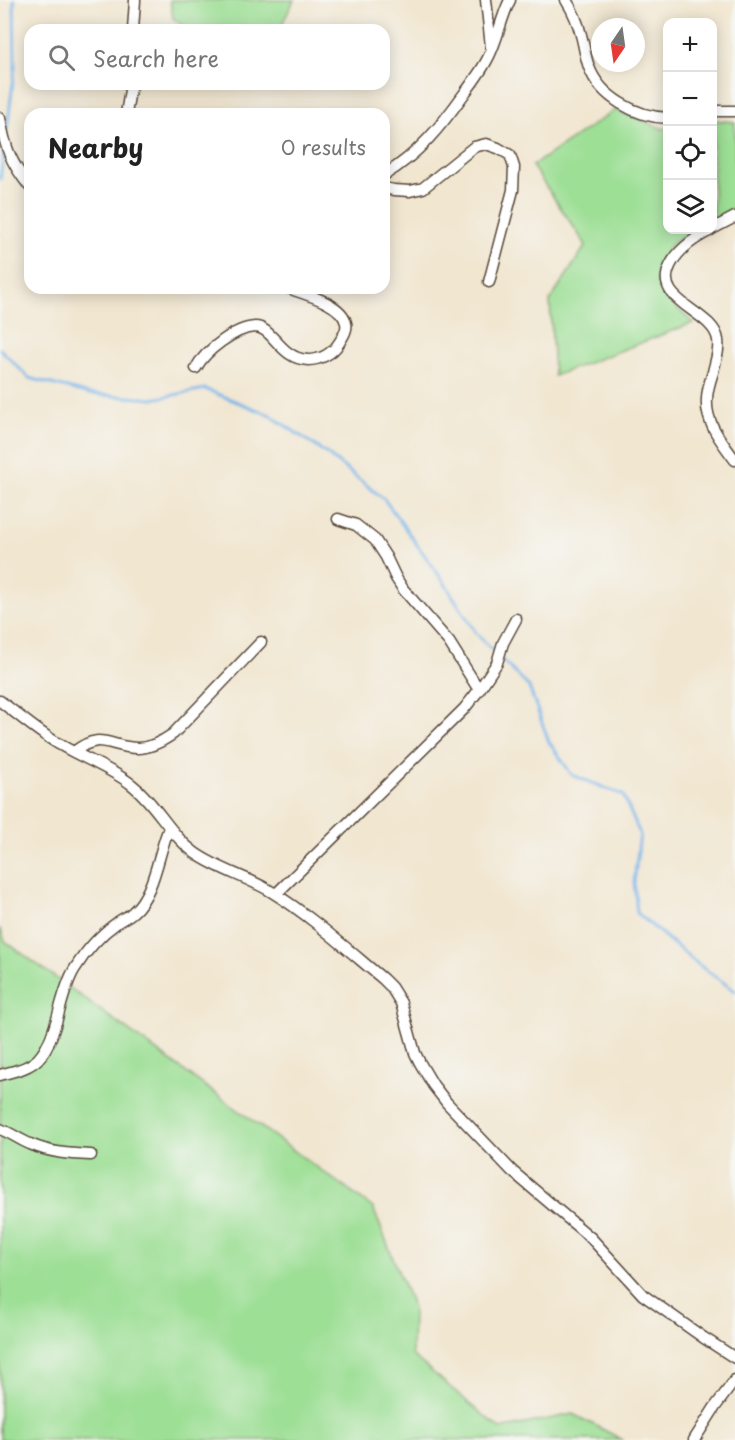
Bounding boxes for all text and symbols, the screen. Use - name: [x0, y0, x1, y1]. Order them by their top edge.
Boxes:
- north arrow: [591, 18, 645, 72]
- map controls: [663, 18, 717, 234]
- button: +: [663, 18, 717, 72]
- search box: [24, 24, 390, 90]
- icon: search: [45, 41, 78, 74]
- text: Search here: [93, 41, 219, 74]
- button: −: [663, 72, 717, 126]
- button: locate: [663, 126, 717, 180]
- text: Nearby: [48, 128, 143, 167]
- text: 0 results: [281, 132, 366, 162]
- button: layers: [663, 180, 717, 234]

